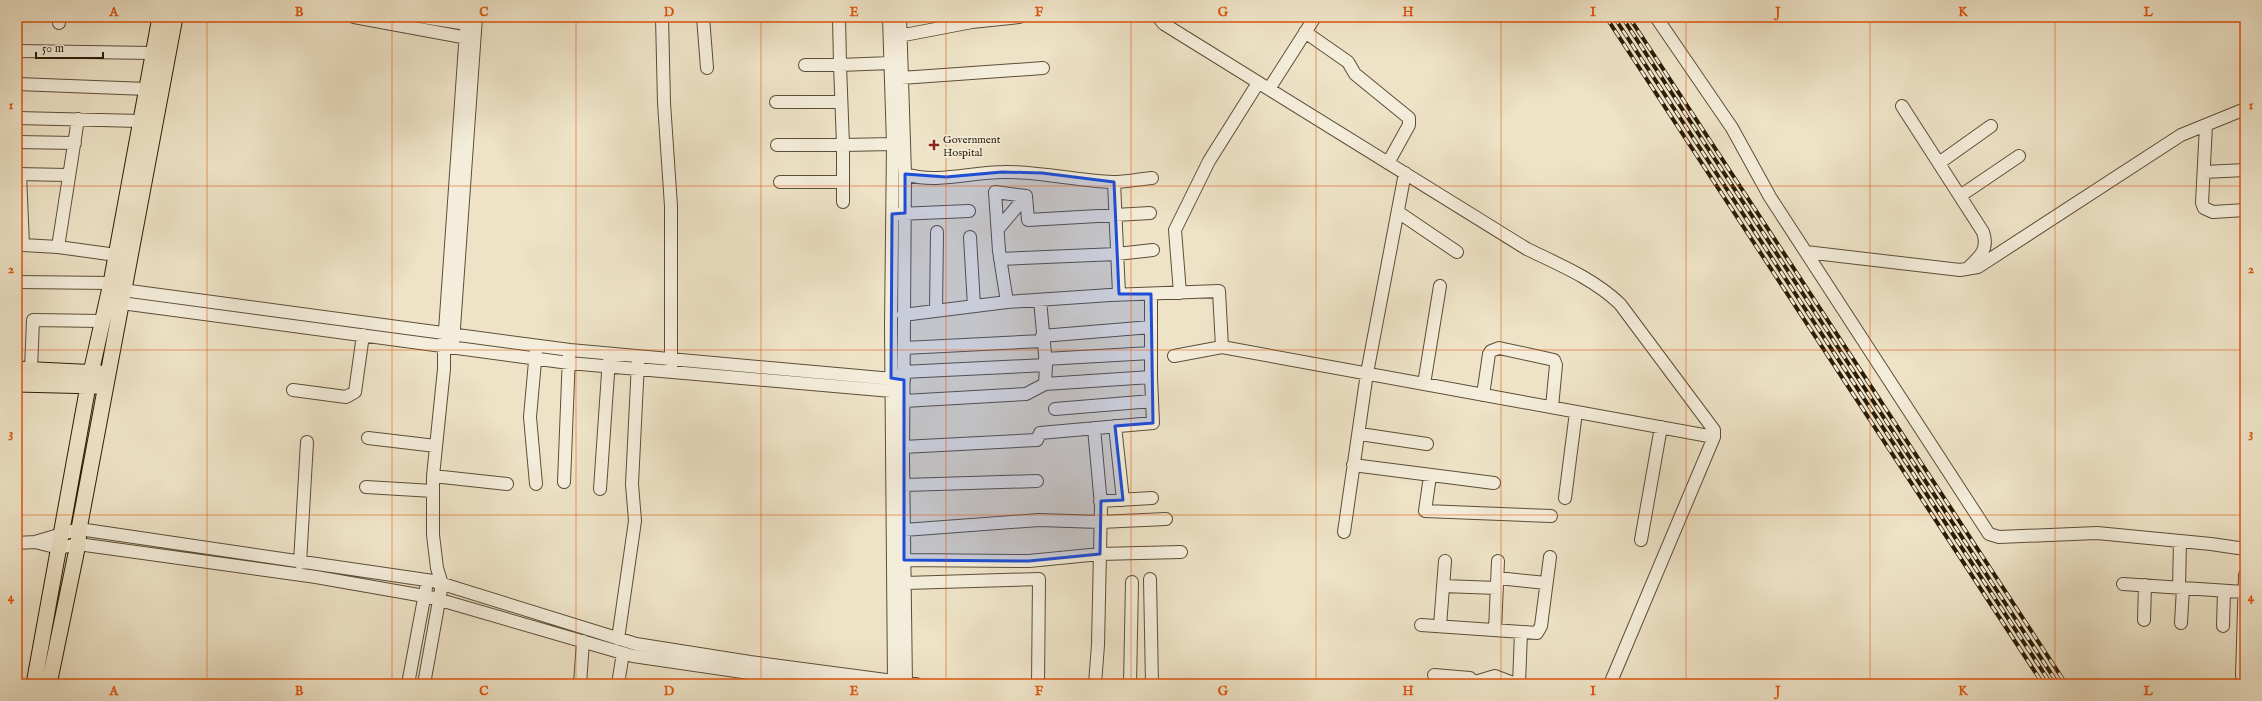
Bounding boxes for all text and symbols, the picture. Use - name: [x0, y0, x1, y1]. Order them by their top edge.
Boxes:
- text: A: [109, 4, 120, 21]
- text: B: [295, 4, 304, 21]
- text: C: [479, 4, 489, 21]
- text: D: [664, 4, 675, 21]
- text: E: [849, 4, 859, 21]
- text: F: [1035, 4, 1044, 21]
- text: G: [1218, 4, 1229, 21]
- text: H: [1402, 4, 1414, 21]
- text: I: [1590, 4, 1596, 21]
- text: J: [1773, 4, 1781, 21]
- text: K: [1958, 4, 1968, 21]
- text: L: [2142, 4, 2153, 21]
- scale bar: [36, 34, 103, 60]
- text: 50 m: [42, 41, 64, 56]
- text: 1: [9, 97, 14, 114]
- text: 1: [2249, 97, 2254, 114]
- place label: Government Hospital: [943, 133, 1001, 160]
- marker: Government Hospital: [928, 139, 940, 151]
- text: 2: [8, 261, 14, 278]
- text: 2: [2248, 261, 2254, 278]
- text: 3: [9, 425, 14, 442]
- text: 3: [2249, 425, 2254, 442]
- text: 4: [8, 589, 15, 606]
- text: 4: [2248, 589, 2255, 606]
- text: A: [109, 683, 120, 700]
- text: B: [295, 683, 304, 700]
- text: C: [479, 683, 489, 700]
- text: D: [664, 683, 675, 700]
- text: E: [849, 683, 859, 700]
- text: F: [1035, 683, 1044, 700]
- text: G: [1218, 683, 1229, 700]
- text: H: [1402, 683, 1414, 700]
- text: I: [1590, 683, 1596, 700]
- text: J: [1773, 683, 1781, 700]
- text: K: [1958, 683, 1968, 700]
- text: L: [2142, 683, 2153, 700]

